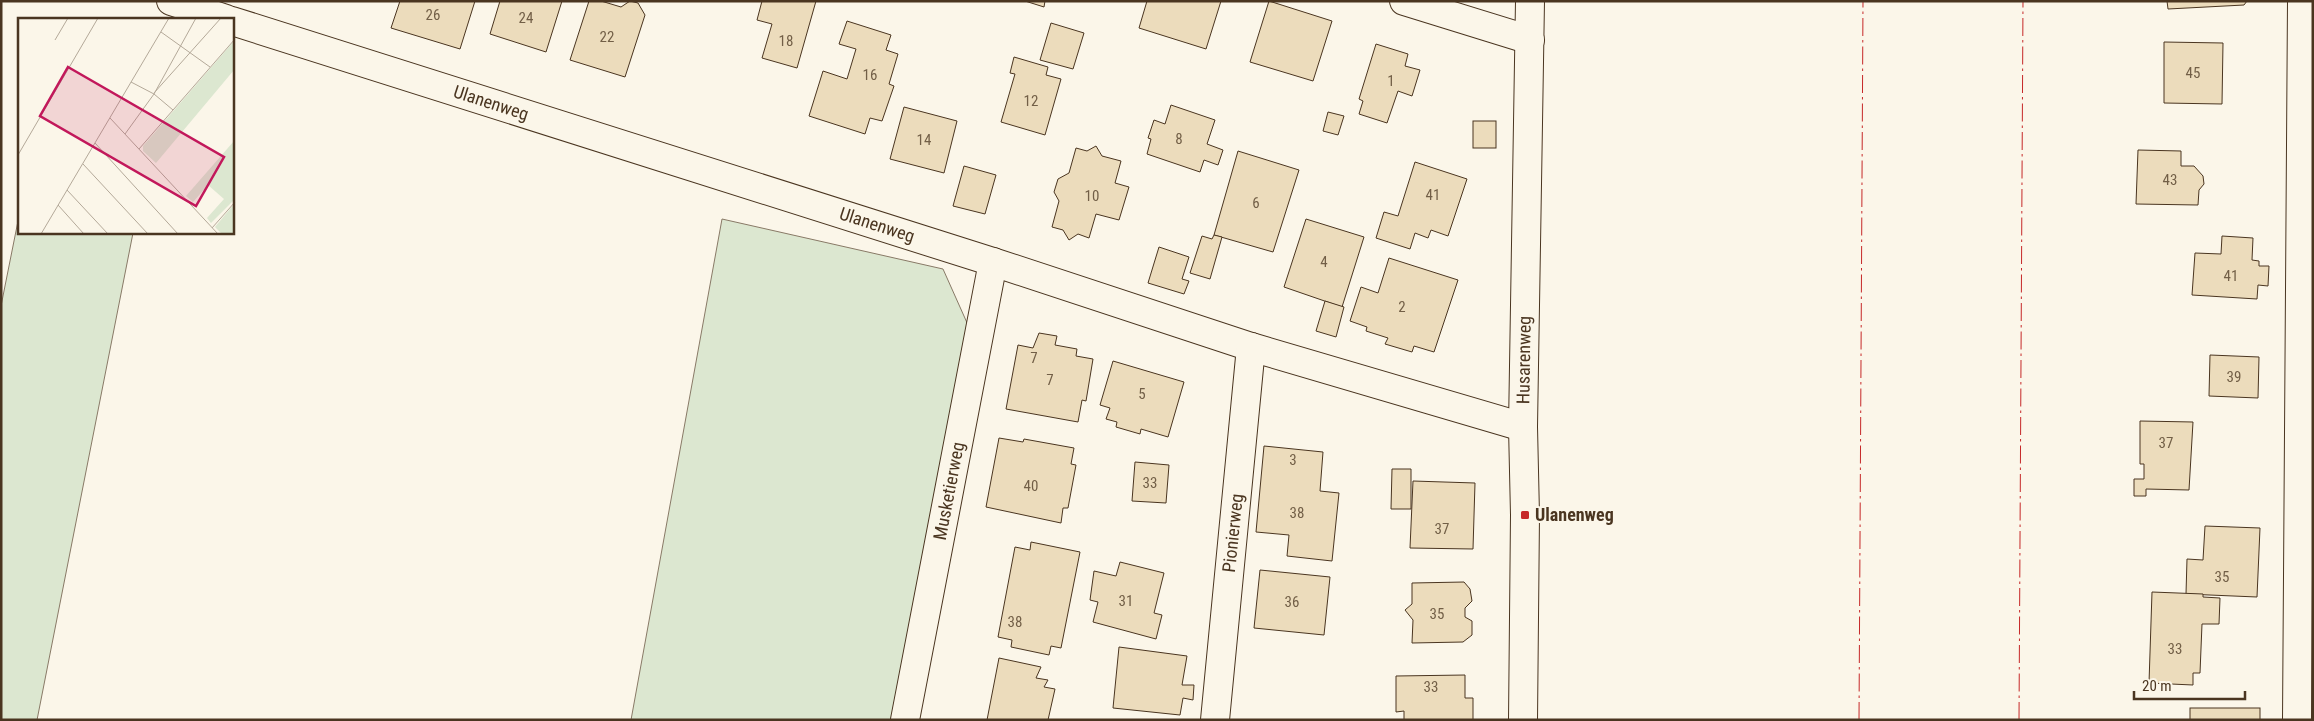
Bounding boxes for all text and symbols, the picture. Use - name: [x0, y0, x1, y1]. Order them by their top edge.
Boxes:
- house number: 26: [426, 6, 440, 24]
- house number: 24: [519, 9, 533, 27]
- inset map: [18, 18, 234, 234]
- house number: 22: [600, 28, 614, 46]
- house number: 18: [779, 32, 793, 50]
- house number: 45: [2186, 64, 2200, 82]
- house number: 16: [863, 66, 877, 84]
- house number: 1: [1387, 72, 1395, 90]
- street label: Ulanenweg: [451, 81, 531, 125]
- house number: 12: [1024, 92, 1038, 110]
- house number: 8: [1175, 130, 1183, 148]
- house number: 14: [917, 131, 931, 149]
- house number: 43: [2163, 171, 2177, 189]
- house number: 41: [1426, 186, 1440, 204]
- house number: 10: [1085, 187, 1099, 205]
- house number: 6: [1252, 194, 1260, 212]
- street label: Ulanenweg: [837, 203, 917, 247]
- house number: 4: [1320, 253, 1328, 271]
- house number: 41: [2224, 267, 2238, 285]
- house number: 2: [1398, 298, 1406, 316]
- street label: Husarenweg: [1512, 316, 1535, 404]
- house number: 7: [1030, 349, 1038, 367]
- house number: 39: [2227, 368, 2241, 386]
- house number: 7: [1046, 371, 1054, 389]
- house number: 5: [1138, 385, 1146, 403]
- house number: 37: [2159, 434, 2173, 452]
- street label: Musketierweg: [929, 440, 968, 542]
- house number: 3: [1289, 451, 1297, 469]
- house number: 33: [1143, 474, 1157, 492]
- house number: 40: [1024, 477, 1038, 495]
- street label: Pionierweg: [1218, 493, 1247, 573]
- house number: 38: [1290, 504, 1304, 522]
- place label: Ulanenweg: [1535, 504, 1614, 525]
- marker: Ulanenweg: [1519, 509, 1531, 521]
- house number: 37: [1435, 520, 1449, 538]
- house number: 35: [2215, 568, 2229, 586]
- house number: 31: [1119, 592, 1133, 610]
- house number: 36: [1285, 593, 1299, 611]
- house number: 35: [1430, 605, 1444, 623]
- house number: 38: [1008, 613, 1022, 631]
- house number: 33: [2168, 640, 2182, 658]
- scale bar: [2134, 668, 2245, 700]
- text: 20 m: [2142, 677, 2172, 695]
- house number: 33: [1424, 678, 1438, 696]

